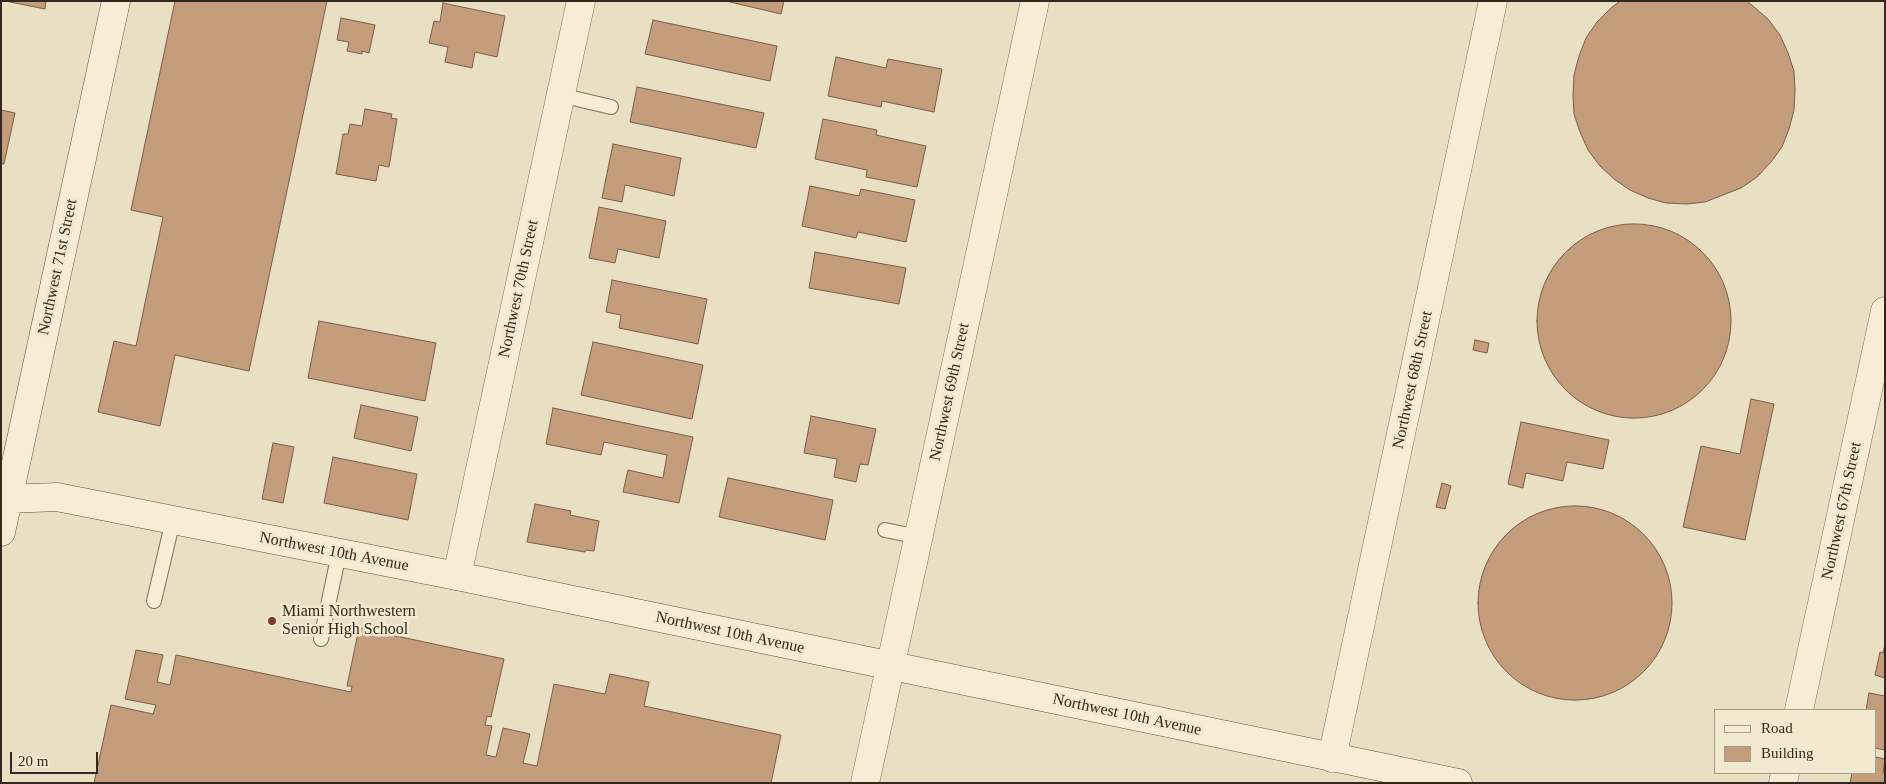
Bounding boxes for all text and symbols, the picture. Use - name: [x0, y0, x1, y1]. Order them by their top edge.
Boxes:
- street label: Northwest 71st Street: [34, 197, 82, 337]
- street label: Northwest 70th Street: [495, 218, 543, 360]
- street label: Northwest 68th Street: [1389, 309, 1437, 451]
- street label: Northwest 69th Street: [926, 321, 974, 463]
- street label: Northwest 67th Street: [1818, 440, 1866, 582]
- street label: Northwest 10th Avenue: [258, 528, 410, 576]
- place label: Miami Northwestern Senior High School: [282, 602, 416, 640]
- street label: Northwest 10th Avenue: [654, 608, 806, 658]
- marker: Miami Northwestern Senior High School: [266, 615, 278, 627]
- street label: Northwest 10th Avenue: [1051, 690, 1203, 740]
- legend: [1714, 709, 1876, 774]
- text: Road: [1761, 720, 1793, 736]
- scale bar: [12, 742, 100, 774]
- text: Building: [1761, 745, 1814, 761]
- text: 20 m: [18, 753, 48, 769]

